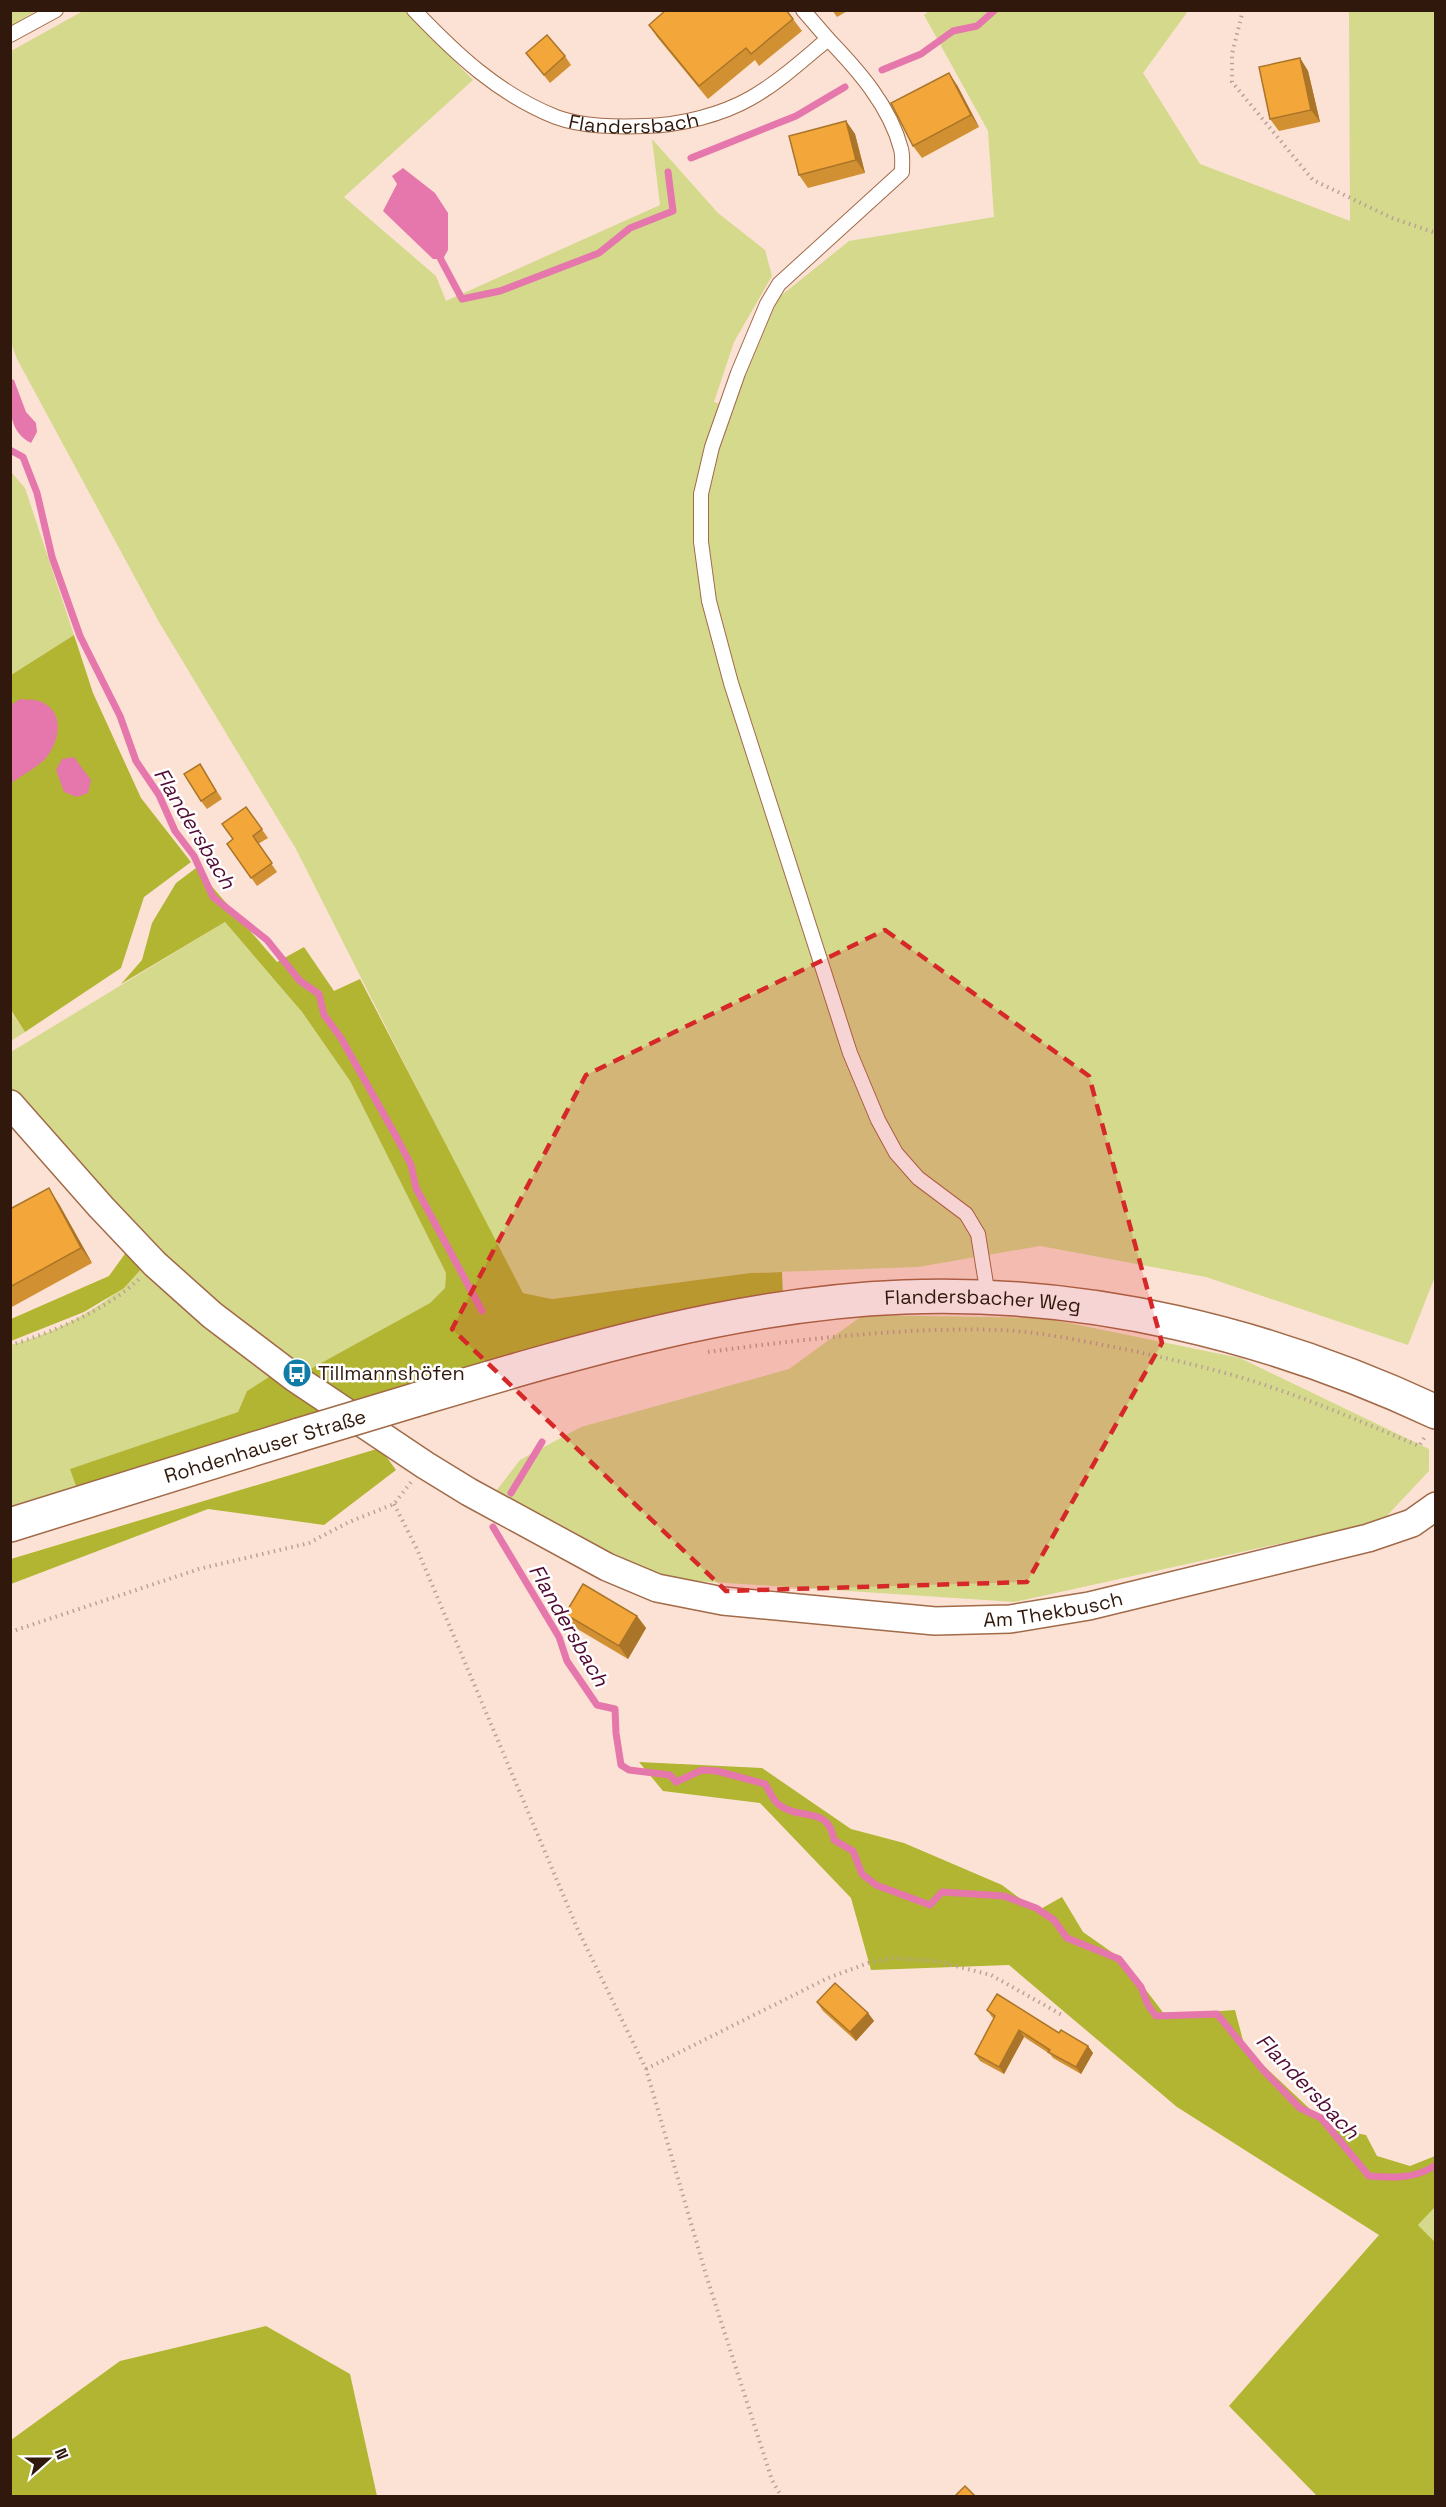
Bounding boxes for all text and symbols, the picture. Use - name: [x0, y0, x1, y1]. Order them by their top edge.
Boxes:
- street label: Flandersbach: [566, 106, 701, 139]
- water label: Flandersbach: [148, 762, 242, 895]
- street label: Flandersbacher Weg: [884, 1283, 1082, 1318]
- bus stop icon: Tillmannshöfen: [281, 1357, 313, 1389]
- place label: Tillmannshöfen: [318, 1360, 465, 1386]
- street label: Rohdenhauser Straße: [161, 1403, 369, 1489]
- water label: Flandersbach: [523, 1559, 615, 1692]
- street label: Am Thekbusch: [983, 1585, 1125, 1633]
- water label: Flandersbach: [1251, 2027, 1366, 2145]
- north arrow: [18, 2429, 78, 2489]
- text: N: [50, 2445, 73, 2463]

